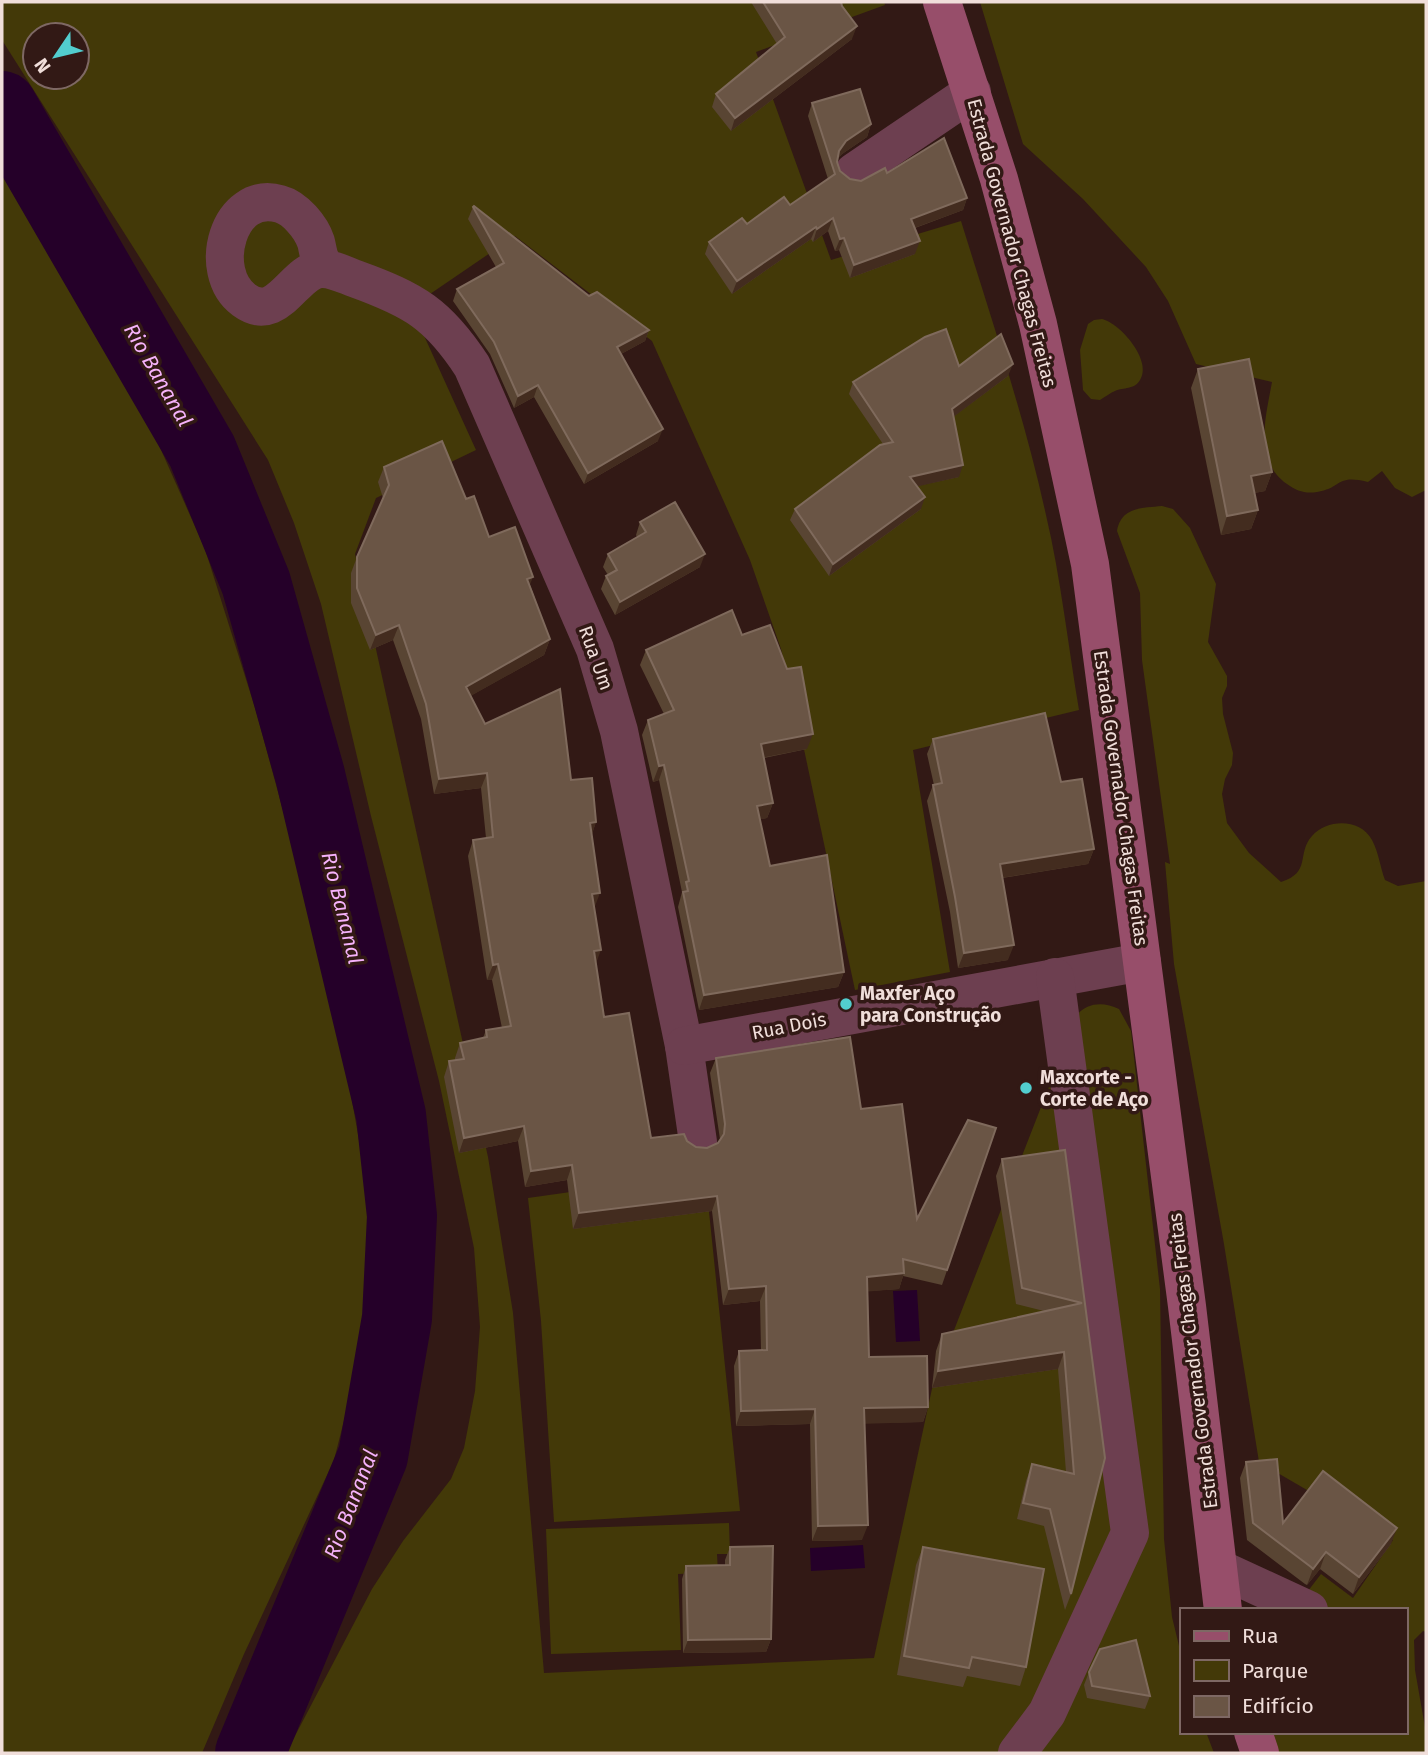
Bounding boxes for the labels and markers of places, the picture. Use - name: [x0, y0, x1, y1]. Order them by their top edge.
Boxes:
- place label: Maxfer Aço para Construção: [860, 982, 1001, 1027]
- marker: Maxfer Aço para Construção: [838, 996, 854, 1012]
- place label: Maxcorte - Corte de Aço: [1040, 1066, 1149, 1111]
- marker: Maxcorte - Corte de Aço: [1018, 1080, 1034, 1096]

